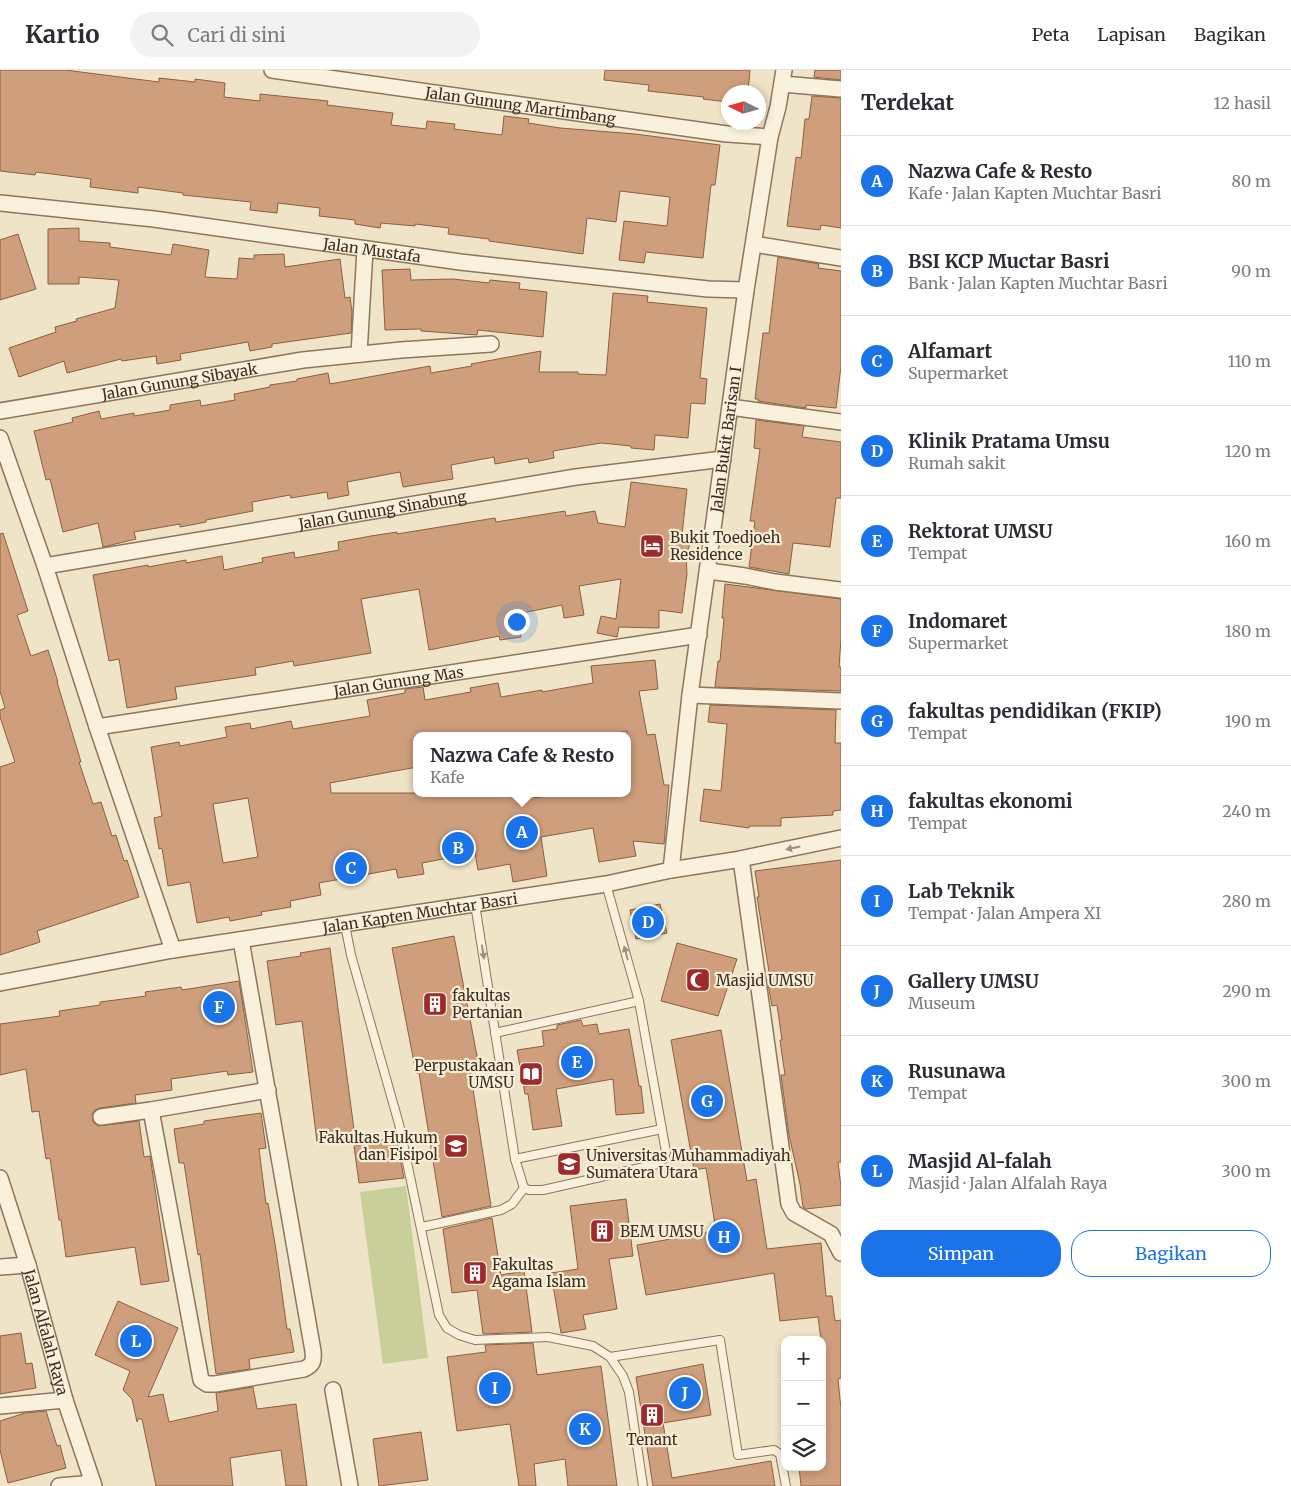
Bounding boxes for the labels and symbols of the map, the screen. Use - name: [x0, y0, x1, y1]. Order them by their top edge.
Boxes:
- street label: Jalan Gunung Martimbang: [423, 82, 617, 128]
- north arrow: [721, 85, 766, 130]
- street label: Jalan Mustafa: [321, 233, 422, 266]
- street label: Jalan Gunung Sibayak: [99, 358, 259, 403]
- street label: Jalan Bukit Barisan I: [706, 365, 745, 515]
- street label: Jalan Gunung Sinabung: [296, 486, 468, 533]
- place label: Bukit Toedjoeh Residence: [670, 528, 780, 564]
- hotel icon: Bukit Toedjoeh Residence: [639, 533, 665, 559]
- your location: [504, 609, 530, 635]
- street label: Jalan Gunung Mas: [331, 662, 465, 700]
- pin: A: [506, 813, 538, 851]
- pin: B: [442, 829, 474, 867]
- one-way arrow: [786, 844, 801, 852]
- pin: C: [335, 849, 367, 887]
- street label: Jalan Kapten Muchtar Basri: [320, 888, 519, 937]
- pin: D: [632, 903, 664, 941]
- one-way arrow: [479, 945, 487, 961]
- one-way arrow: [622, 946, 630, 961]
- mosque icon: Masjid UMSU: [685, 967, 711, 993]
- place label: Masjid UMSU: [716, 971, 814, 990]
- place label: fakultas Pertanian: [452, 986, 523, 1022]
- pin: F: [203, 988, 235, 1026]
- building icon: fakultas Pertanian: [422, 991, 448, 1017]
- pin: E: [561, 1043, 593, 1081]
- place label: Perpustakaan UMSU: [414, 1056, 514, 1092]
- library icon: Perpustakaan UMSU: [518, 1061, 544, 1087]
- pin: G: [691, 1082, 723, 1120]
- place label: Fakultas Hukum dan Fisipol: [319, 1128, 438, 1164]
- school or university icon: Fakultas Hukum dan Fisipol: [443, 1133, 469, 1159]
- place label: Universitas Muhammadiyah Sumatera Utara: [586, 1146, 791, 1182]
- school or university icon: Universitas Muhammadiyah Sumatera Utara: [556, 1151, 582, 1177]
- building icon: BEM UMSU: [589, 1218, 615, 1244]
- pin: H: [708, 1218, 740, 1256]
- place label: BEM UMSU: [620, 1222, 704, 1241]
- place label: Fakultas Agama Islam: [491, 1255, 586, 1291]
- building icon: Fakultas Agama Islam: [462, 1260, 488, 1286]
- street label: Jalan Alfalah Raya: [20, 1266, 73, 1397]
- pin: L: [120, 1322, 152, 1360]
- pin: I: [479, 1369, 511, 1407]
- pin: J: [669, 1374, 701, 1412]
- building icon: Tenant: [639, 1402, 665, 1428]
- pin: K: [569, 1410, 601, 1448]
- place label: Tenant: [626, 1430, 678, 1449]

